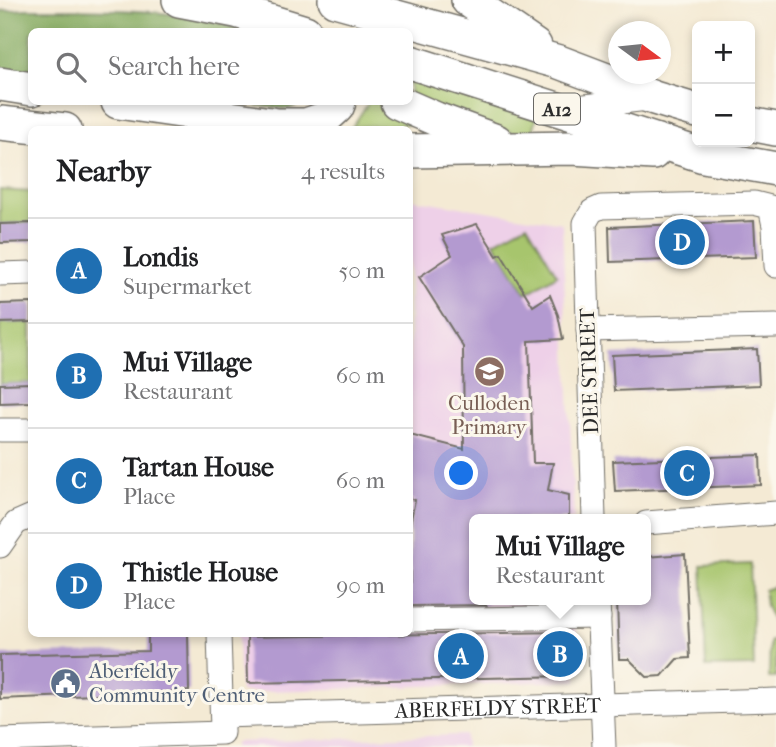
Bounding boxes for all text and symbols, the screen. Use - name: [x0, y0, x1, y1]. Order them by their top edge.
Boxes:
- north arrow: [608, 21, 671, 84]
- map controls: [692, 21, 755, 147]
- button: +: [692, 21, 755, 84]
- search box: [28, 28, 413, 105]
- icon: search: [52, 48, 90, 86]
- text: Search here: [108, 51, 240, 82]
- button: −: [692, 84, 755, 147]
- road number: A12: [534, 94, 580, 124]
- text: Nearby: [56, 154, 151, 189]
- text: 4 results: [301, 158, 385, 185]
- pin: D: [659, 216, 705, 268]
- text: Londis: [123, 242, 198, 273]
- text: A: [72, 257, 86, 284]
- text: 50 m: [338, 257, 385, 284]
- text: Supermarket: [123, 273, 252, 300]
- street label: DEE STREET: [575, 307, 603, 434]
- text: Mui Village: [123, 347, 252, 378]
- school or university icon: Culloden Primary: [472, 354, 506, 388]
- text: B: [72, 362, 86, 389]
- text: 60 m: [336, 362, 385, 389]
- text: Restaurant: [123, 378, 233, 405]
- place label: Culloden Primary: [448, 391, 530, 439]
- pin: C: [664, 447, 710, 499]
- text: Tartan House: [123, 452, 274, 483]
- your location: [444, 456, 478, 490]
- text: C: [71, 467, 87, 494]
- text: 60 m: [336, 467, 385, 494]
- text: Place: [123, 483, 175, 510]
- popup: [469, 514, 651, 605]
- text: Mui Village: [495, 531, 625, 562]
- text: Thistle House: [123, 557, 278, 588]
- text: Restaurant: [495, 562, 605, 589]
- text: D: [70, 572, 88, 599]
- text: 90 m: [336, 572, 385, 599]
- text: Place: [123, 588, 175, 615]
- pin: B: [537, 628, 583, 680]
- pin: A: [438, 630, 484, 682]
- place label: Aberfeldy Community Centre: [88, 659, 265, 707]
- public building icon: Aberfeldy Community Centre: [49, 666, 83, 700]
- street label: ABERFELDY STREET: [393, 693, 602, 723]

